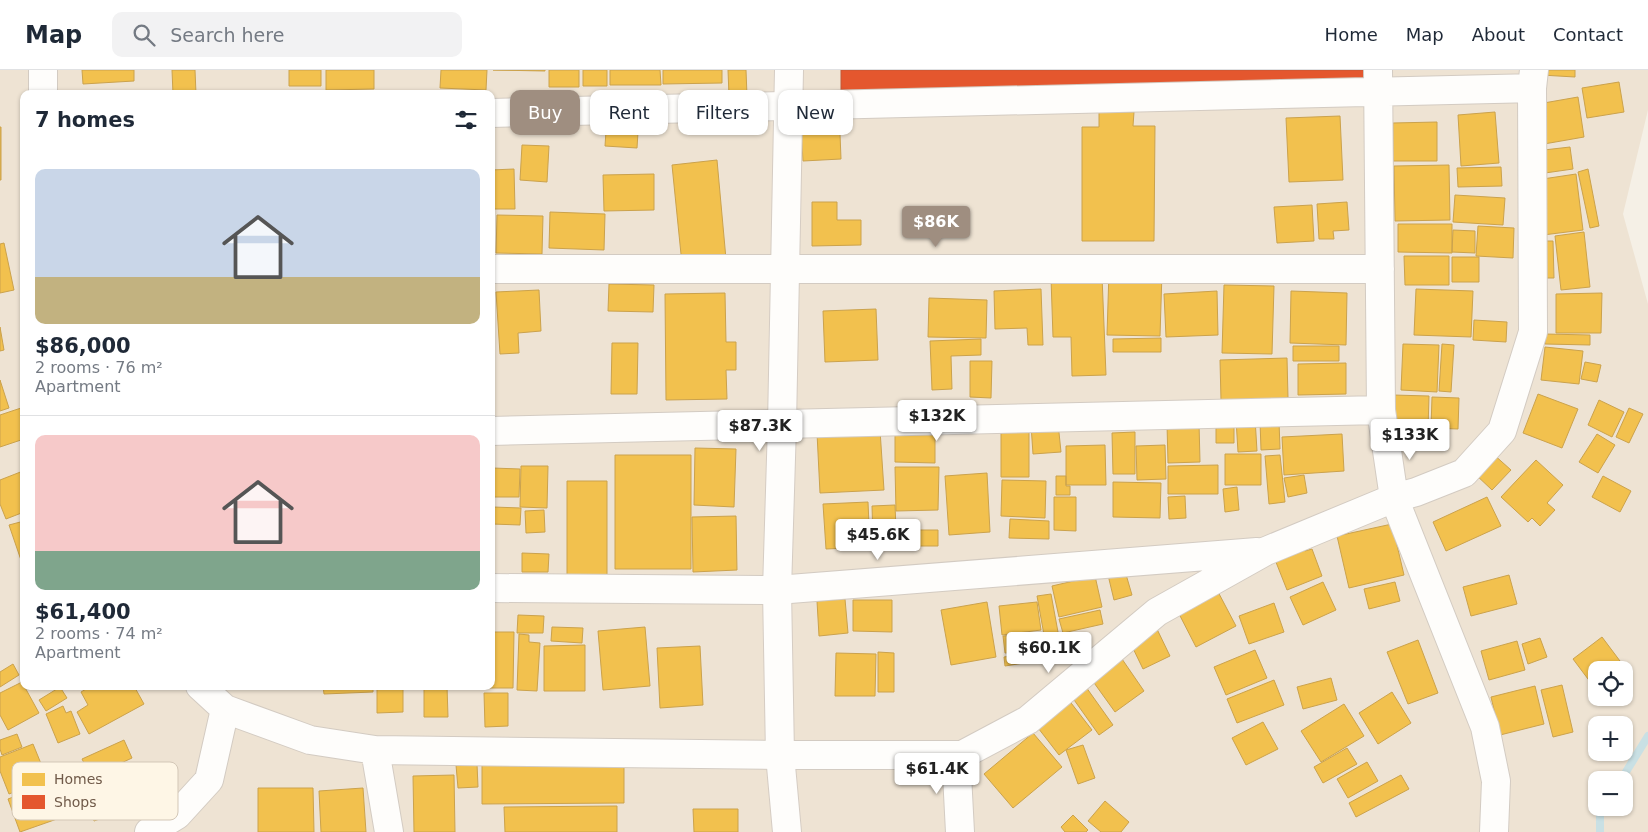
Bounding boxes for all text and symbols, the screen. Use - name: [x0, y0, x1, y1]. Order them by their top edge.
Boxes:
- search box: [112, 12, 462, 57]
- text: Map: [25, 21, 82, 49]
- icon: search: [130, 21, 158, 49]
- text: Search here: [170, 24, 284, 46]
- text: Home: [1325, 24, 1378, 45]
- text: Map: [1406, 24, 1444, 45]
- text: About: [1472, 24, 1525, 45]
- text: Contact: [1553, 24, 1623, 45]
- chip: Buy: [510, 90, 580, 135]
- chip: Rent: [590, 90, 668, 135]
- chip: Filters: [678, 90, 768, 135]
- chip: New: [778, 90, 853, 135]
- icon: filters: [452, 106, 480, 134]
- text: 7 homes: [35, 108, 135, 132]
- icon: home: [213, 202, 303, 292]
- pin: $86K: [906, 206, 966, 248]
- text: $86K: [913, 212, 959, 231]
- text: $86,000: [35, 334, 131, 358]
- text: 2 rooms · 76 m²: [35, 358, 163, 377]
- text: Apartment: [35, 377, 121, 396]
- pin: $132K: [902, 400, 972, 442]
- text: $132K: [909, 406, 965, 425]
- pin: $87.3K: [719, 410, 801, 452]
- text: $87.3K: [728, 416, 792, 435]
- pin: $133K: [1375, 418, 1445, 461]
- text: $133K: [1382, 425, 1438, 444]
- icon: home: [213, 467, 303, 557]
- pin: $45.6K: [837, 518, 919, 561]
- text: $45.6K: [846, 525, 910, 544]
- text: $61,400: [35, 600, 131, 624]
- text: 2 rooms · 74 m²: [35, 624, 163, 643]
- pin: $60.1K: [1008, 632, 1090, 674]
- text: $60.1K: [1017, 638, 1081, 657]
- text: Apartment: [35, 643, 121, 662]
- map controls: [1588, 661, 1633, 816]
- button: locate: [1588, 661, 1633, 706]
- button: +: [1588, 716, 1633, 761]
- pin: $61.4K: [896, 752, 978, 795]
- text: $61.4K: [905, 759, 969, 778]
- legend: [12, 762, 178, 820]
- text: Homes: [54, 771, 103, 787]
- button: −: [1588, 771, 1633, 816]
- text: Shops: [54, 794, 97, 810]

